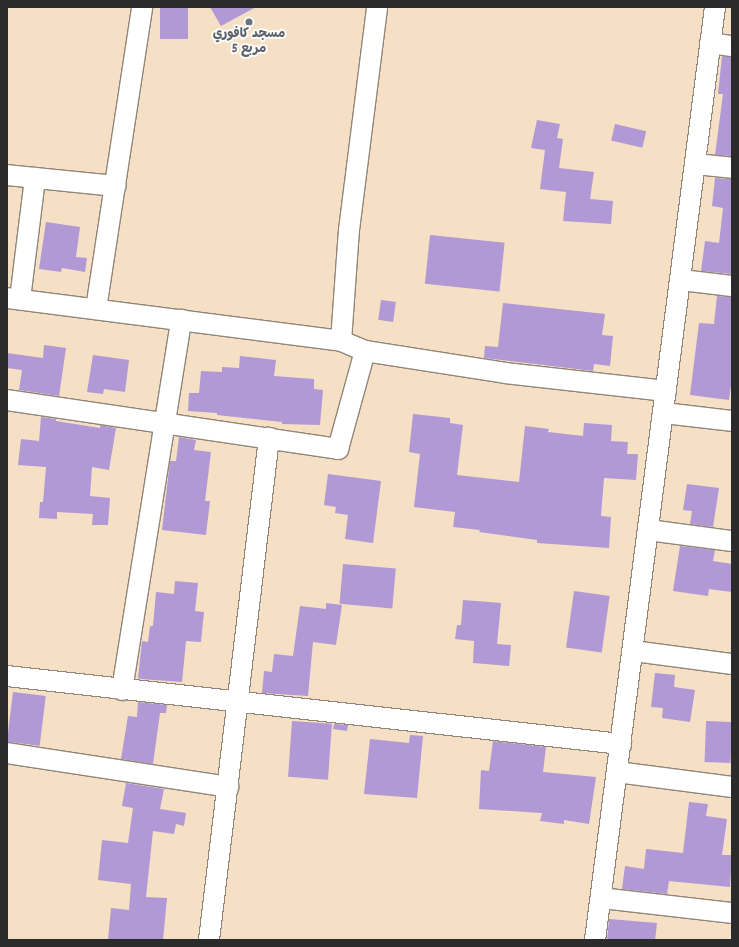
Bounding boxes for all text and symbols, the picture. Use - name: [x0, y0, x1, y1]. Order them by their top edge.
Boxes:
- marker: مسجد كافوري مربع 5: [244, 17, 254, 27]
- place label: مسجد كافوري مربع 5: [213, 28, 285, 59]

